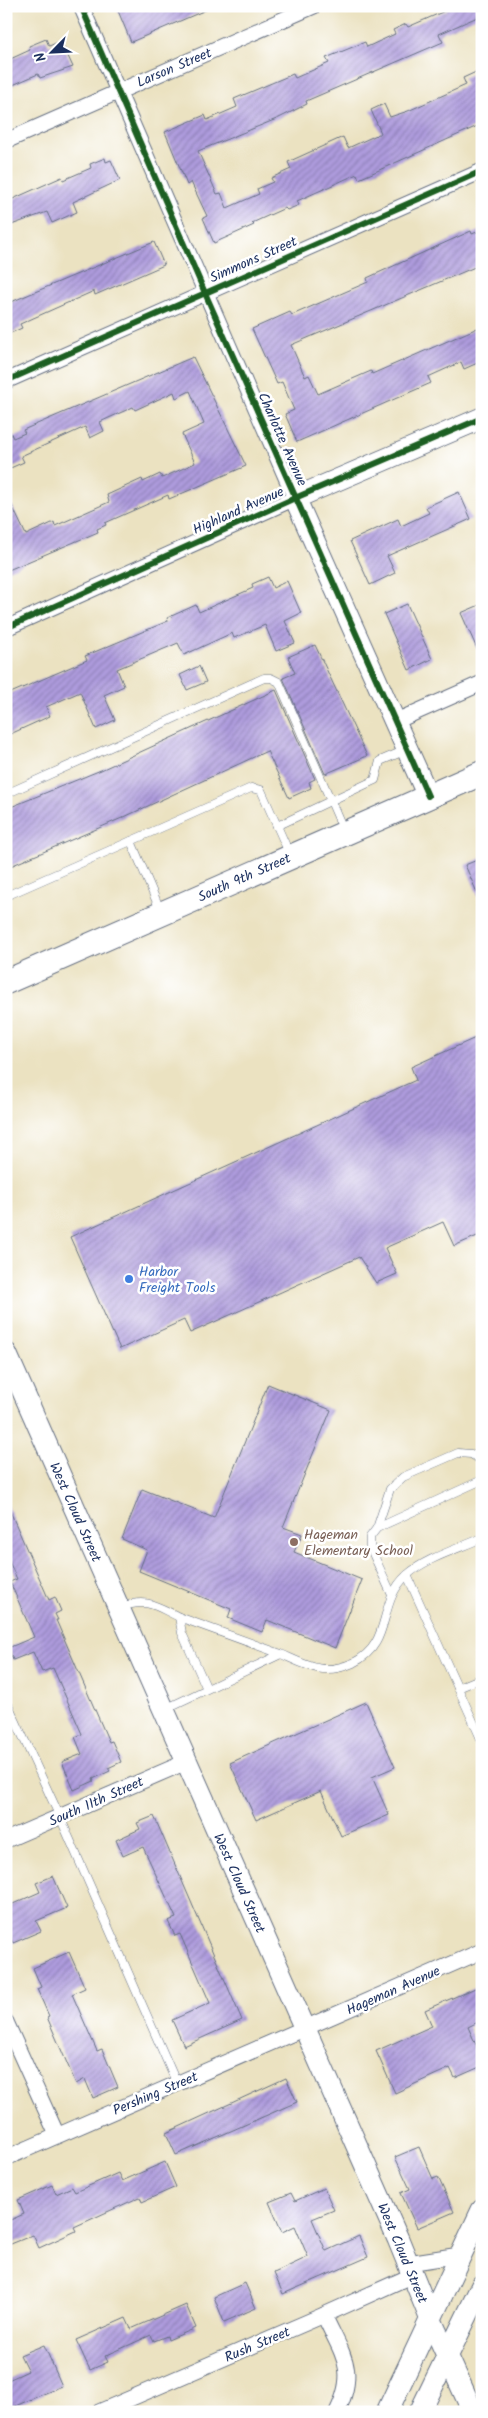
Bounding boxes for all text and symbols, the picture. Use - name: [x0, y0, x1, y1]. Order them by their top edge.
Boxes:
- north arrow: [28, 28, 78, 78]
- street label: Larson Street: [133, 42, 216, 94]
- text: N: [29, 48, 53, 65]
- street label: Simmons Street: [206, 231, 301, 289]
- street label: Charlotte Avenue: [252, 389, 313, 491]
- street label: Highland Avenue: [189, 481, 288, 541]
- street label: South 9th Street: [194, 847, 295, 908]
- place label: Harbor Freight Tools: [139, 1261, 215, 1299]
- marker: Harbor Freight Tools: [123, 1273, 135, 1285]
- street label: West Cloud Street: [43, 1459, 107, 1566]
- place label: Hageman Elementary School: [304, 1524, 413, 1562]
- marker: Hageman Elementary School: [288, 1536, 300, 1548]
- street label: South 11th Street: [45, 1771, 148, 1833]
- street label: West Cloud Street: [207, 1830, 271, 1937]
- street label: Hageman Avenue: [343, 1960, 445, 2021]
- street label: Pershing Street: [109, 2066, 202, 2122]
- street label: West Cloud Street: [371, 2200, 433, 2308]
- street label: Rush Street: [221, 2321, 294, 2369]

